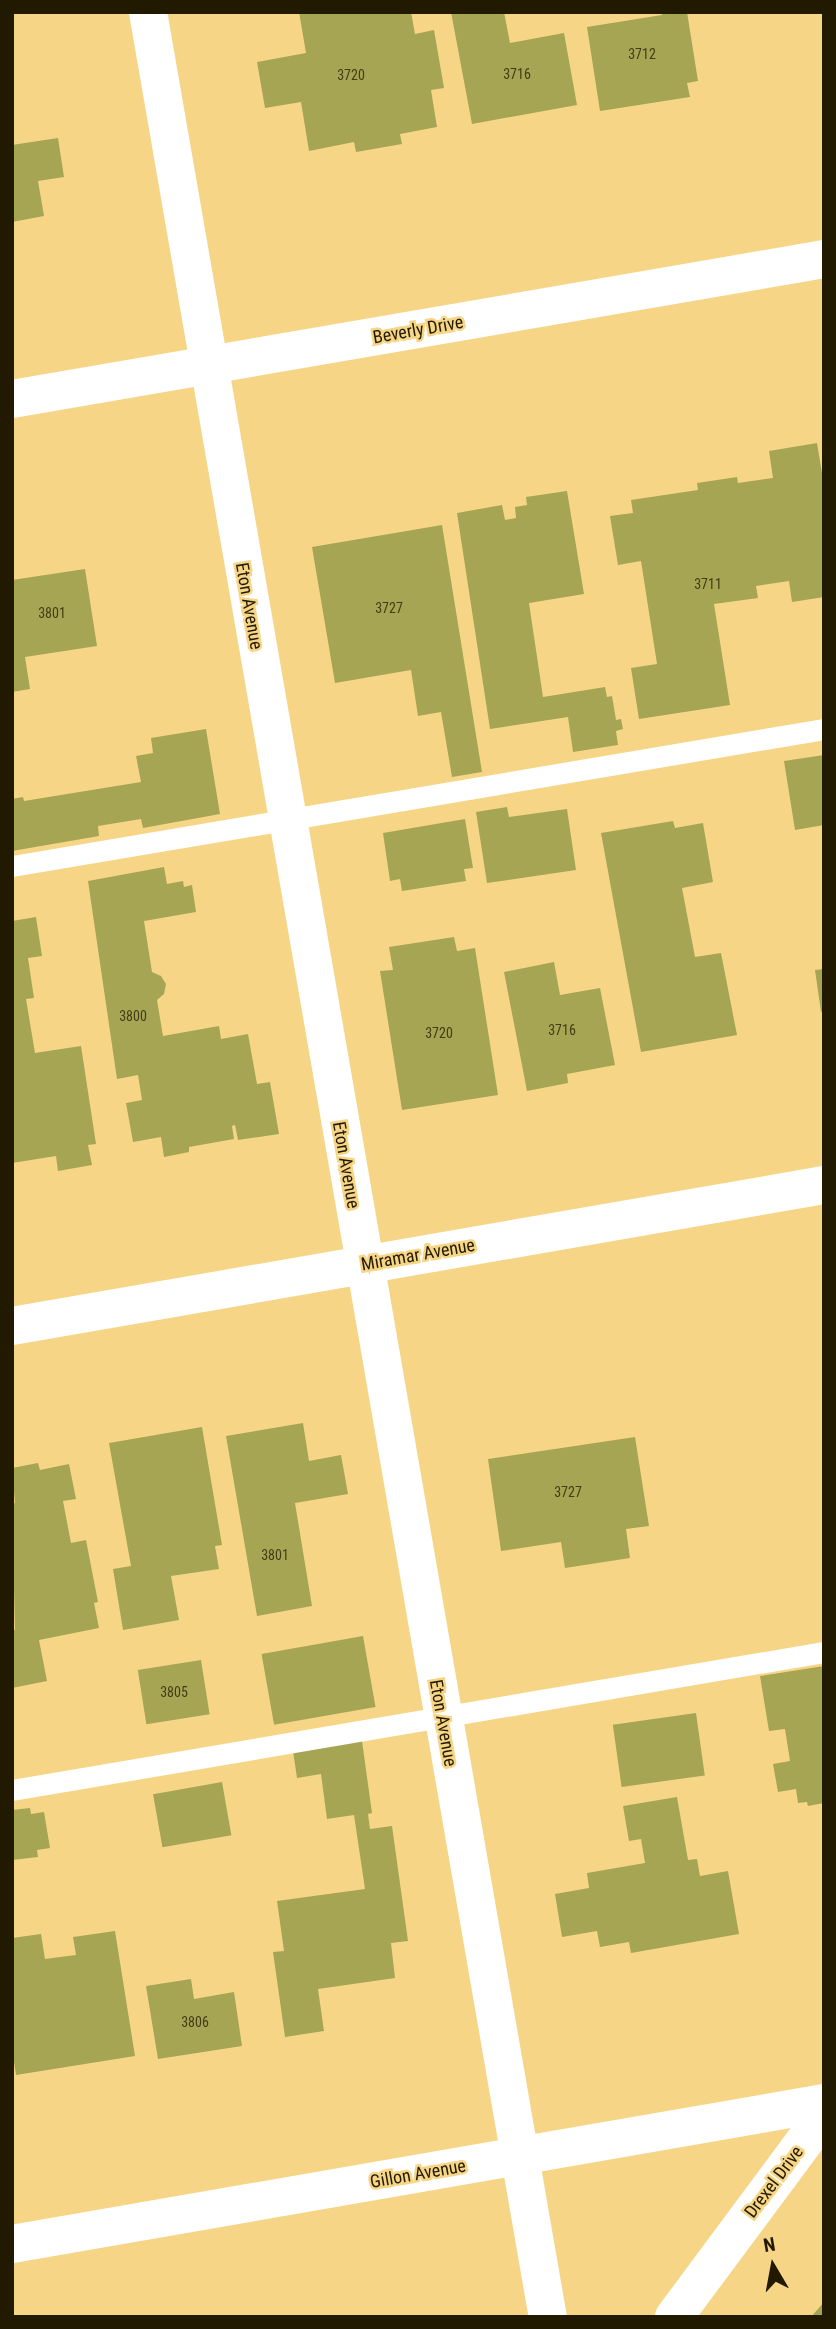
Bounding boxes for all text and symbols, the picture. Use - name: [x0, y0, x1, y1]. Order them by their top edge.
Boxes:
- house number: 3712: [628, 46, 656, 62]
- house number: 3716: [503, 66, 531, 82]
- house number: 3720: [337, 67, 365, 83]
- street label: Beverly Drive: [371, 311, 465, 349]
- street label: Eton Avenue: [231, 561, 267, 651]
- house number: 3711: [694, 576, 722, 592]
- house number: 3727: [375, 600, 403, 616]
- house number: 3801: [38, 605, 66, 621]
- house number: 3800: [119, 1008, 147, 1024]
- house number: 3716: [548, 1022, 576, 1038]
- house number: 3720: [425, 1025, 453, 1041]
- street label: Eton Avenue: [328, 1120, 364, 1210]
- street label: Miramar Avenue: [359, 1234, 477, 1276]
- house number: 3727: [554, 1484, 582, 1500]
- house number: 3801: [261, 1547, 289, 1563]
- street label: Eton Avenue: [425, 1678, 461, 1768]
- house number: 3805: [160, 1684, 188, 1700]
- house number: 3806: [181, 2014, 209, 2030]
- street label: Drexel Drive: [740, 2142, 808, 2222]
- street label: Gillon Avenue: [368, 2155, 468, 2193]
- north arrow: [738, 2231, 808, 2301]
- text: N: [762, 2232, 777, 2257]

